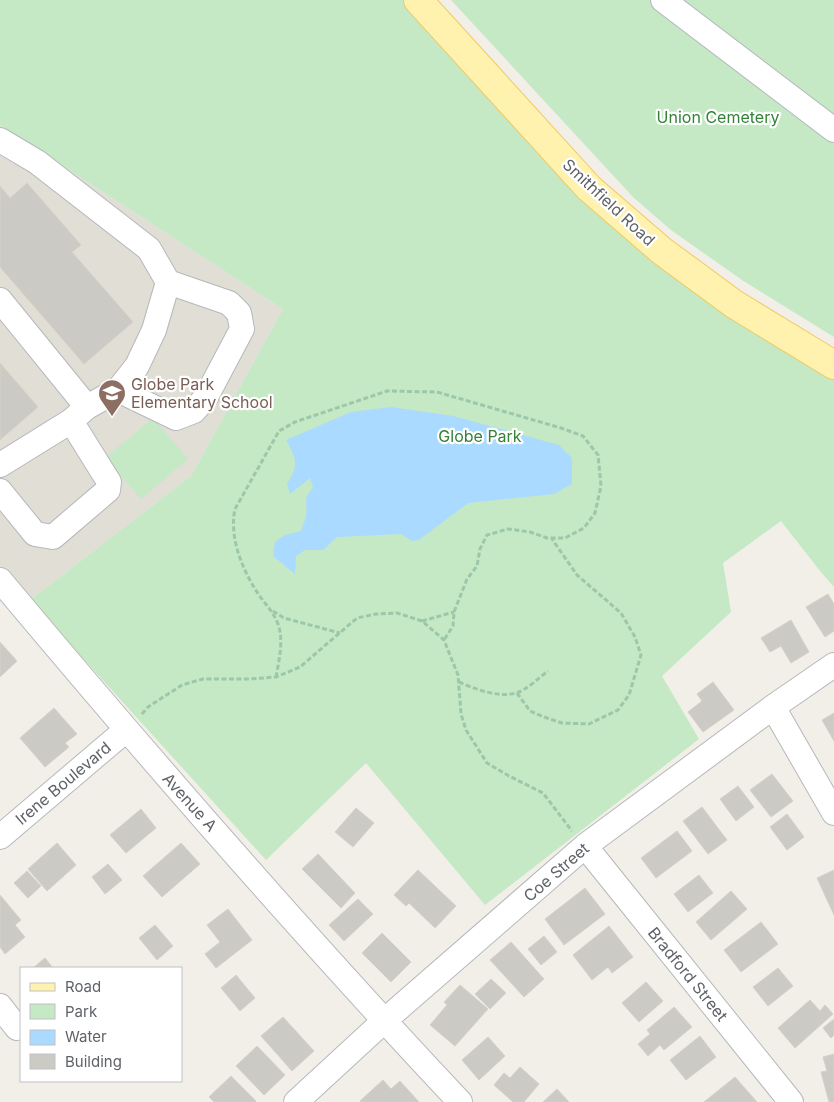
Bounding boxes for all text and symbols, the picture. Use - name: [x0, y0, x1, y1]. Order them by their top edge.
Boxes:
- park label: Union Cemetery: [657, 107, 779, 127]
- street label: Smithfield Road: [559, 154, 659, 250]
- place label: Globe Park Elementary School: [131, 374, 273, 412]
- school or university icon: Globe Park Elementary School: [97, 378, 127, 417]
- park label: Globe Park: [438, 426, 522, 446]
- street label: Irene Boulevard: [11, 737, 115, 829]
- street label: Avenue A: [159, 769, 221, 835]
- street label: Coe Street: [519, 838, 593, 906]
- street label: Bradford Street: [644, 923, 732, 1025]
- legend: [20, 967, 182, 1082]
- text: Road: [65, 977, 101, 996]
- text: Park: [65, 1002, 98, 1021]
- text: Water: [65, 1027, 107, 1046]
- text: Building: [65, 1052, 122, 1071]

